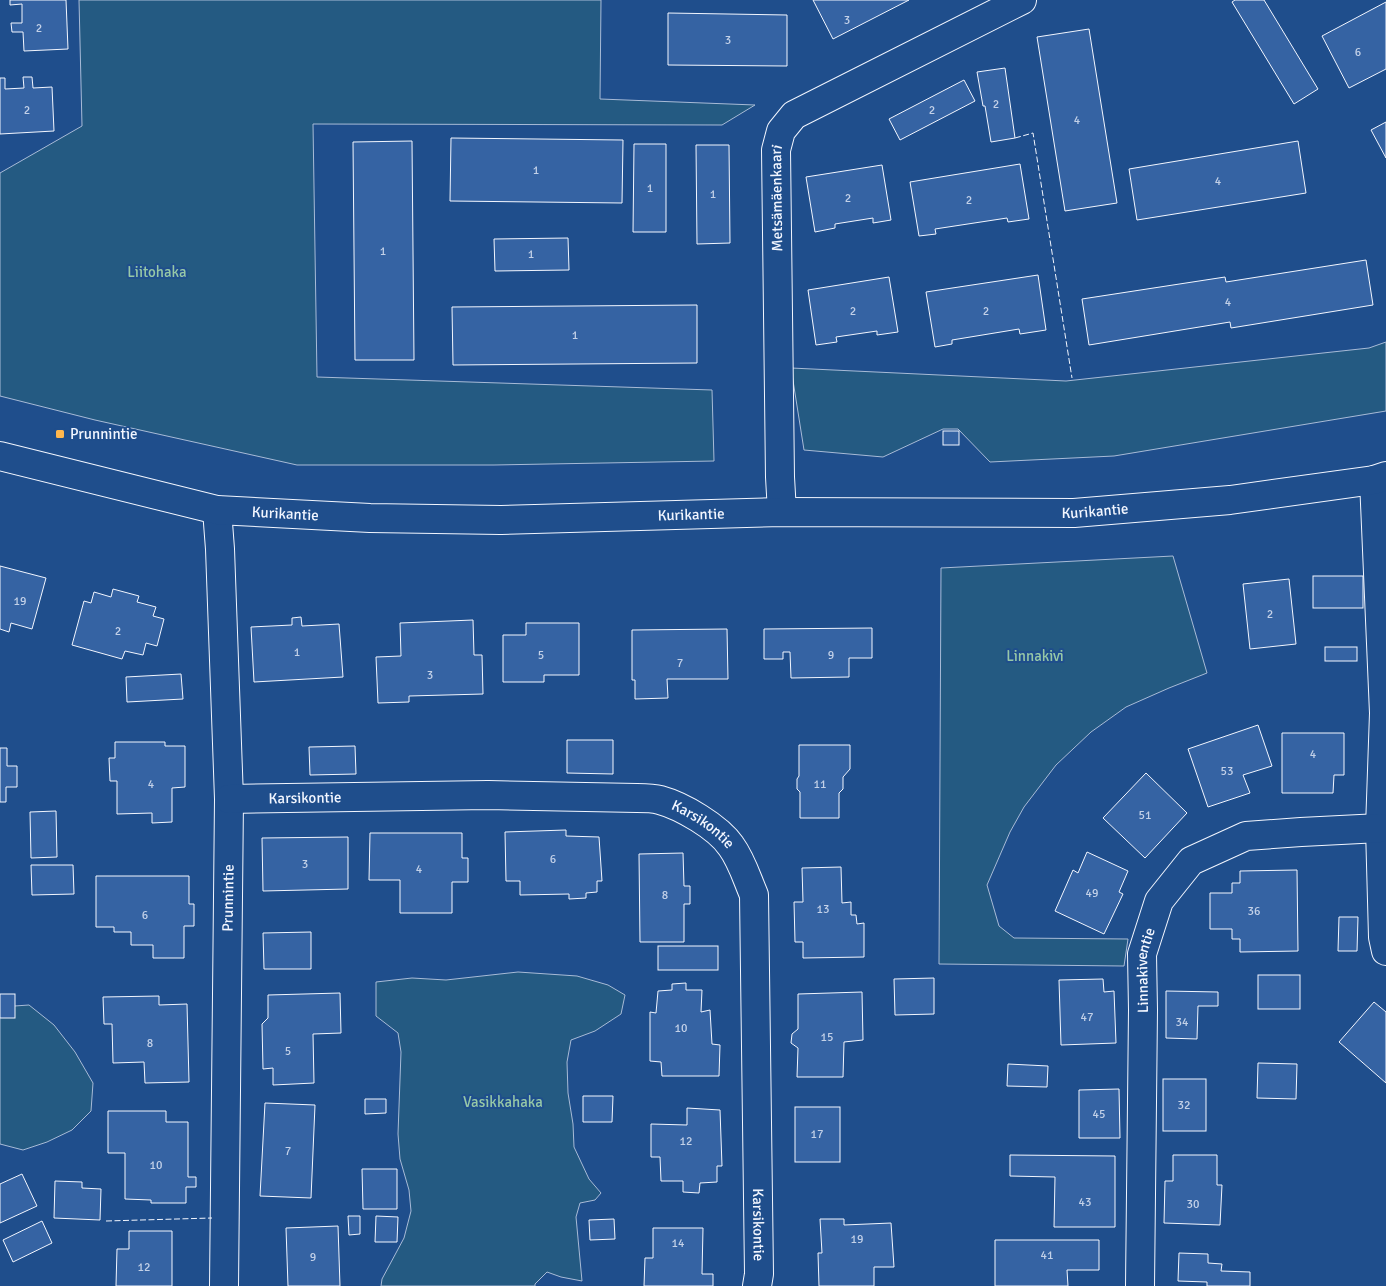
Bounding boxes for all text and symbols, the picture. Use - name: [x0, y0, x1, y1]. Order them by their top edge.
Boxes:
- house number: 3: [844, 13, 850, 28]
- house number: 2: [36, 21, 42, 36]
- house number: 3: [725, 33, 731, 48]
- house number: 6: [1355, 45, 1361, 60]
- house number: 2: [993, 97, 999, 112]
- house number: 2: [24, 103, 30, 118]
- house number: 2: [929, 103, 935, 118]
- house number: 4: [1074, 113, 1081, 128]
- street label: Metsämäenkaari: [767, 143, 786, 252]
- house number: 1: [533, 163, 539, 178]
- house number: 4: [1215, 174, 1222, 189]
- house number: 1: [647, 181, 653, 196]
- house number: 1: [710, 187, 716, 202]
- house number: 2: [845, 191, 851, 206]
- house number: 2: [966, 193, 972, 208]
- house number: 1: [380, 244, 386, 259]
- house number: 1: [528, 247, 534, 262]
- park label: Liitohaka: [127, 263, 187, 281]
- house number: 4: [1225, 295, 1232, 310]
- house number: 2: [850, 304, 856, 319]
- house number: 2: [983, 304, 989, 319]
- house number: 1: [572, 328, 578, 343]
- place label: Prunnintie: [70, 425, 138, 443]
- marker: Prunnintie: [54, 428, 66, 440]
- street label: Kurikantie: [1061, 499, 1129, 522]
- street label: Kurikantie: [251, 503, 319, 524]
- street label: Kurikantie: [657, 505, 725, 525]
- house number: 19: [14, 594, 26, 609]
- house number: 2: [1267, 607, 1273, 622]
- house number: 2: [115, 624, 121, 639]
- house number: 1: [294, 645, 300, 660]
- park label: Linnakivi: [1006, 647, 1064, 665]
- house number: 5: [538, 648, 544, 663]
- house number: 9: [828, 648, 834, 663]
- house number: 7: [677, 656, 683, 671]
- house number: 3: [427, 668, 433, 683]
- house number: 4: [1310, 747, 1317, 762]
- house number: 53: [1221, 764, 1233, 779]
- house number: 4: [148, 777, 155, 792]
- house number: 11: [814, 777, 826, 792]
- street label: Karsikontie: [268, 788, 342, 807]
- street label: Karsikontie: [669, 796, 739, 852]
- house number: 51: [1139, 808, 1151, 823]
- house number: 6: [550, 852, 556, 867]
- house number: 3: [302, 857, 308, 872]
- house number: 4: [416, 862, 423, 877]
- street label: Prunnintie: [218, 864, 238, 932]
- house number: 49: [1086, 886, 1098, 901]
- house number: 8: [662, 888, 668, 903]
- house number: 13: [817, 902, 829, 917]
- house number: 36: [1248, 904, 1260, 919]
- house number: 6: [142, 908, 148, 923]
- street label: Linnakiventie: [1133, 925, 1159, 1013]
- house number: 47: [1081, 1010, 1093, 1025]
- house number: 34: [1176, 1015, 1189, 1030]
- house number: 10: [675, 1021, 687, 1036]
- house number: 15: [821, 1030, 833, 1045]
- house number: 8: [147, 1036, 153, 1051]
- house number: 5: [285, 1044, 291, 1059]
- park label: Vasikkahaka: [463, 1093, 543, 1111]
- house number: 32: [1178, 1098, 1190, 1113]
- house number: 45: [1093, 1107, 1105, 1122]
- house number: 17: [811, 1127, 823, 1142]
- house number: 12: [680, 1134, 692, 1149]
- house number: 7: [285, 1144, 291, 1159]
- house number: 10: [150, 1158, 162, 1173]
- street label: Karsikontie: [749, 1188, 768, 1261]
- house number: 43: [1079, 1195, 1091, 1210]
- house number: 30: [1187, 1197, 1199, 1212]
- house number: 19: [851, 1232, 863, 1247]
- house number: 14: [672, 1236, 685, 1251]
- house number: 41: [1041, 1248, 1053, 1263]
- house number: 9: [310, 1250, 316, 1265]
- house number: 12: [138, 1260, 150, 1275]

